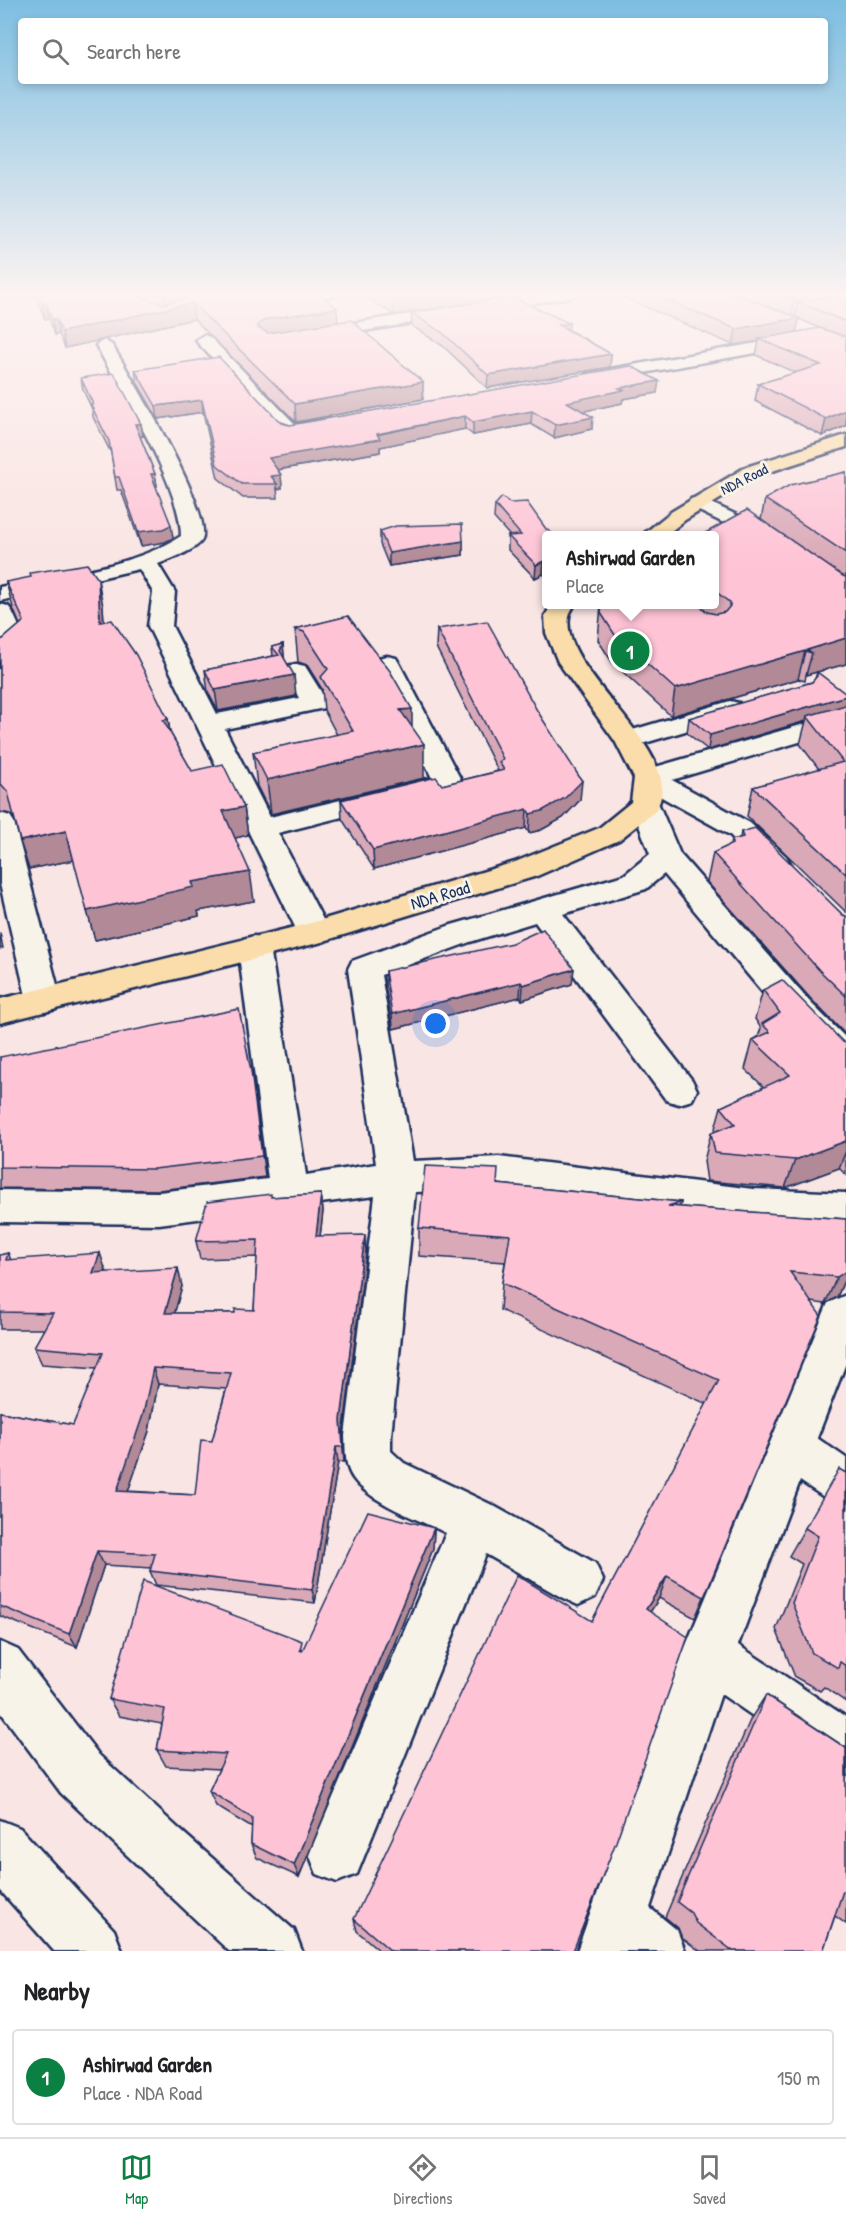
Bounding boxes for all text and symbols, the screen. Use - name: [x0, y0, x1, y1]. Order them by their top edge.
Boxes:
- search box: [18, 18, 828, 84]
- icon: search: [39, 35, 72, 68]
- text: Search here: [87, 36, 181, 66]
- street label: NDA Road: [717, 458, 771, 500]
- popup: [542, 531, 719, 609]
- text: Ashirwad Garden: [566, 542, 695, 572]
- text: Place: [566, 572, 604, 599]
- pin: 1: [610, 628, 650, 674]
- street label: NDA Road: [407, 874, 473, 916]
- your location: [421, 1009, 450, 1038]
- text: Nearby: [24, 1973, 90, 2008]
- text: Ashirwad Garden: [83, 2049, 212, 2079]
- text: 1: [42, 2064, 49, 2091]
- text: 150 m: [777, 2064, 820, 2091]
- text: Place · NDA Road: [83, 2079, 202, 2106]
- tab: Map: [120, 2151, 153, 2209]
- tab: Directions: [394, 2151, 452, 2209]
- tab: Saved: [693, 2151, 726, 2209]

